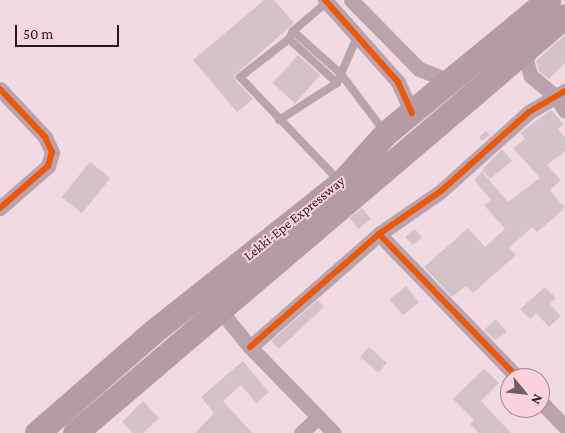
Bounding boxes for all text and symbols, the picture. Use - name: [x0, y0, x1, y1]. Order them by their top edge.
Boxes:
- scale bar: [18, 15, 121, 47]
- text: 50 m: [23, 26, 53, 42]
- street label: Lekki-Epe Expressway: [240, 172, 348, 264]
- north arrow: [500, 368, 550, 418]
- text: N: [528, 392, 547, 408]

